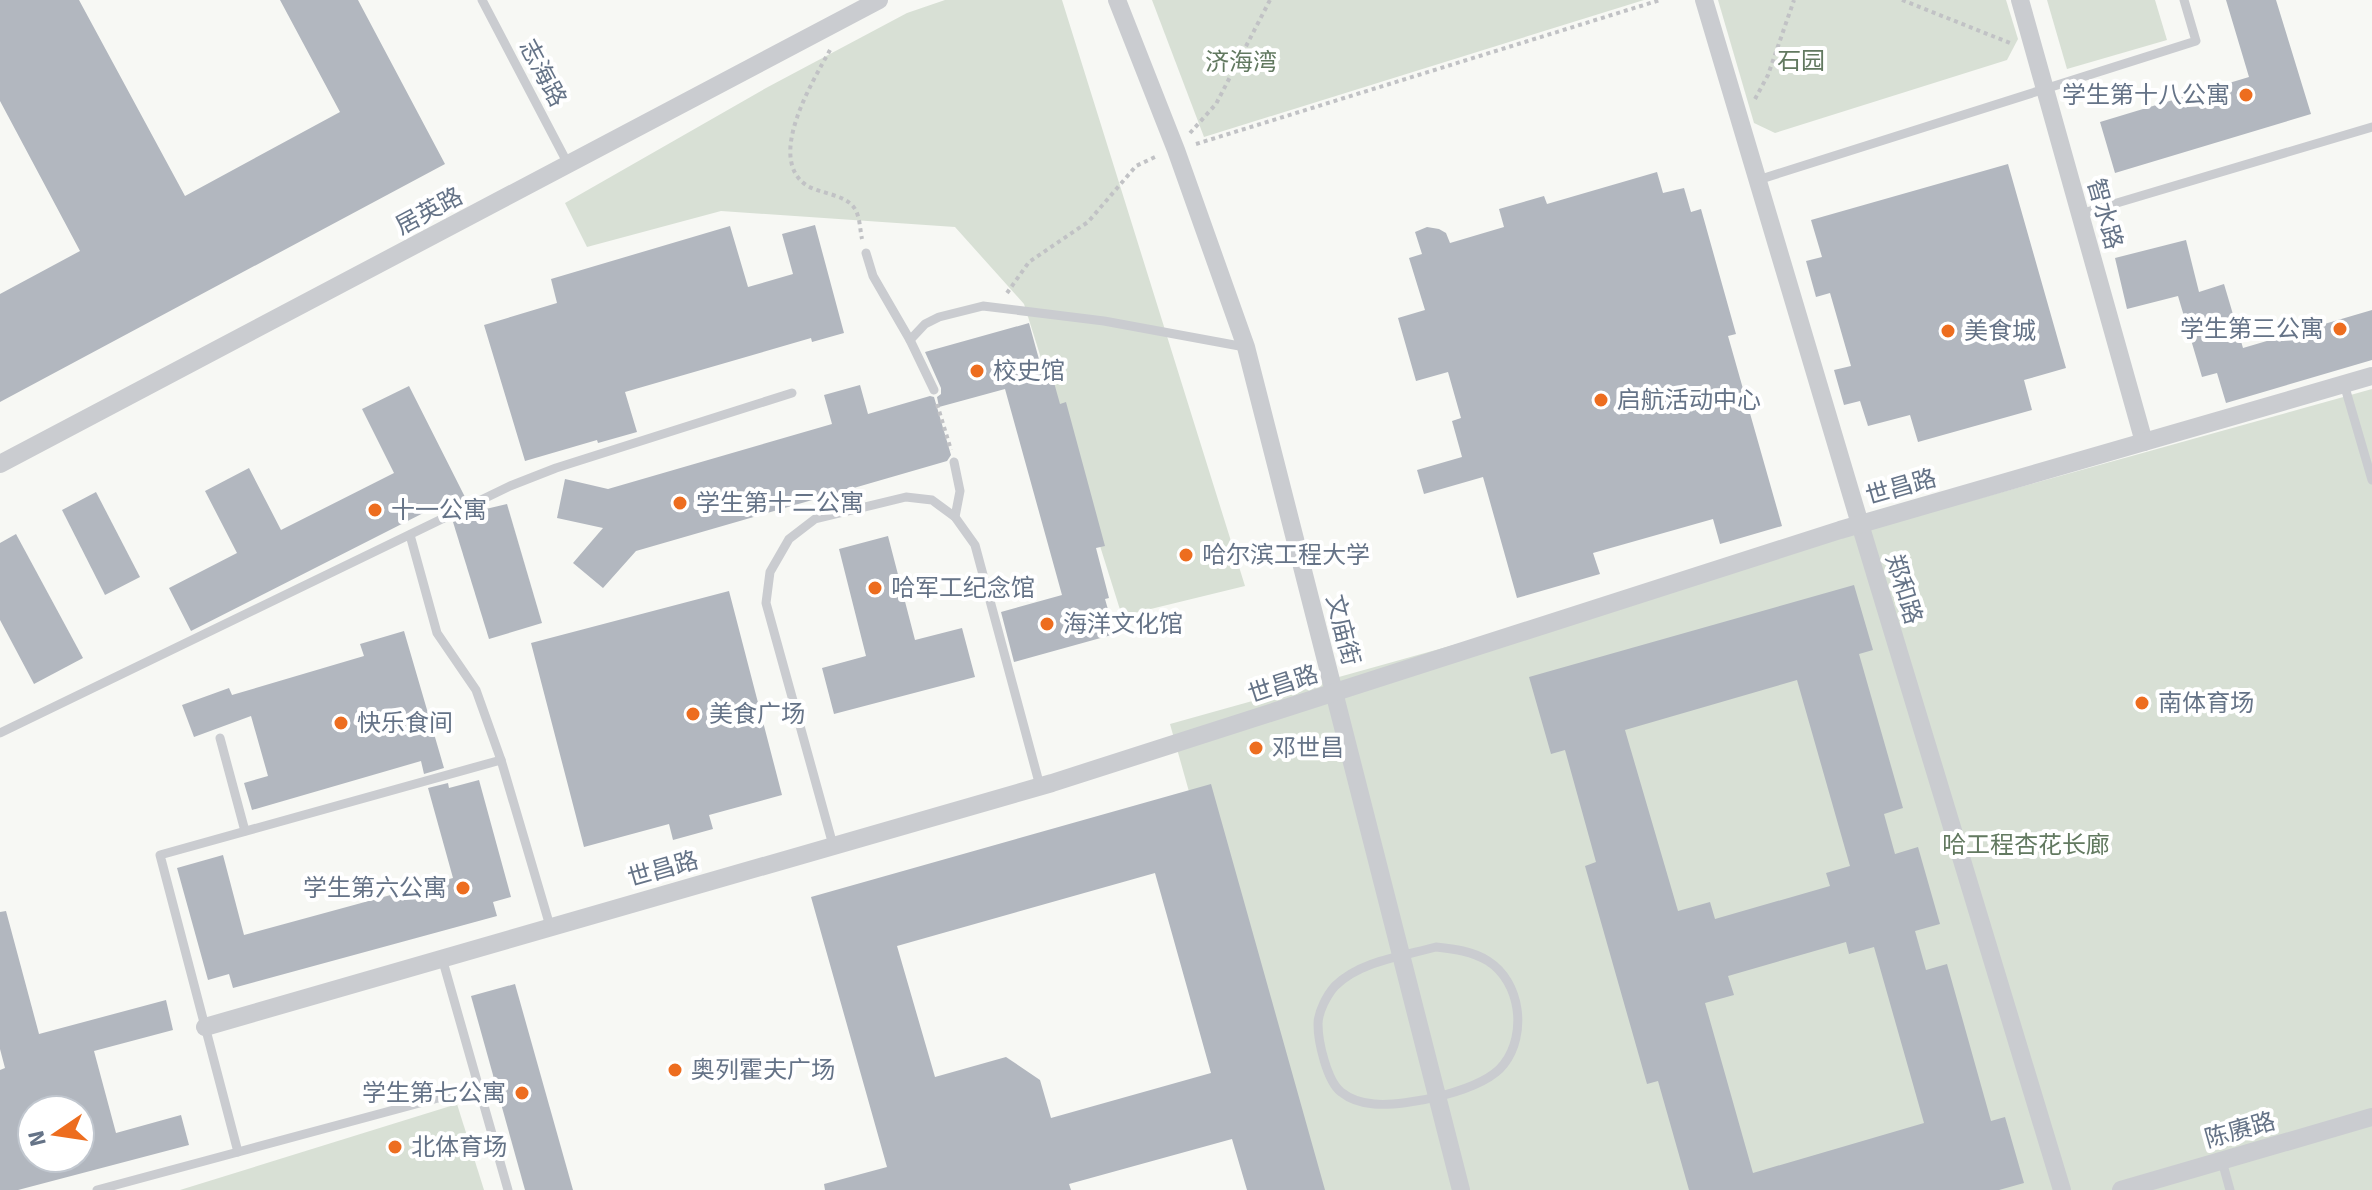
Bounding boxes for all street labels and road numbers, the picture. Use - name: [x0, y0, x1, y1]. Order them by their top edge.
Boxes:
- street label: 志海路: [513, 34, 573, 112]
- street label: 智水路: [2081, 175, 2129, 253]
- street label: 居英路: [390, 181, 468, 241]
- street label: 世昌路: [1862, 463, 1940, 511]
- street label: 郑和路: [1879, 550, 1929, 628]
- street label: 文庙街: [1320, 591, 1366, 669]
- street label: 世昌路: [1244, 659, 1322, 709]
- street label: 世昌路: [624, 845, 702, 893]
- street label: 陈赓路: [2201, 1106, 2279, 1154]

